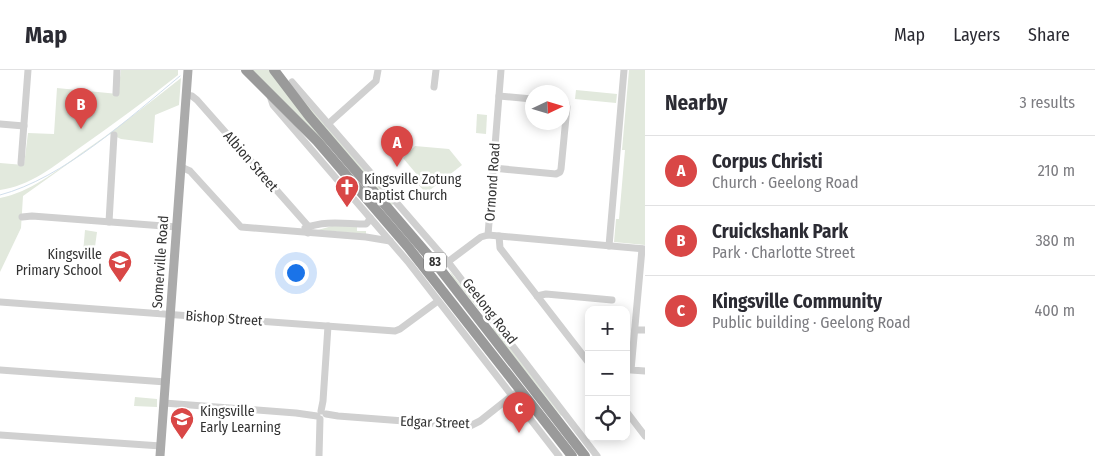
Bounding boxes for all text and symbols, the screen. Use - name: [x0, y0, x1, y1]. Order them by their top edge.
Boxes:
- text: Map: [25, 21, 67, 49]
- text: Map: [894, 24, 925, 46]
- text: Layers: [953, 24, 1000, 46]
- text: Share: [1028, 24, 1070, 46]
- north arrow: [525, 85, 570, 130]
- pin: B: [65, 88, 97, 129]
- text: Nearby: [665, 90, 727, 116]
- text: 3 results: [1019, 93, 1075, 112]
- pin: A: [381, 126, 413, 167]
- street label: Albion Street: [220, 128, 282, 195]
- street label: Ormond Road: [481, 142, 504, 222]
- text: Corpus Christi: [712, 150, 823, 173]
- text: A: [677, 161, 685, 180]
- text: 210 m: [1038, 161, 1075, 180]
- place label: Kingsville Zotung Baptist Church: [364, 171, 462, 204]
- text: Church · Geelong Road: [712, 173, 859, 192]
- church icon: Kingsville Zotung Baptist Church: [334, 174, 360, 208]
- street label: Somerville Road: [149, 215, 172, 309]
- text: Cruickshank Park: [712, 220, 848, 243]
- text: B: [677, 231, 685, 250]
- text: 380 m: [1035, 231, 1075, 250]
- text: Park · Charlotte Street: [712, 243, 855, 262]
- place label: Kingsville Primary School: [16, 246, 102, 279]
- school or university icon: Kingsville Primary School: [107, 249, 133, 283]
- road number: 83: [424, 252, 446, 272]
- your location: [283, 260, 309, 286]
- street label: Geelong Road: [459, 275, 521, 348]
- text: Kingsville Community: [712, 290, 882, 313]
- text: C: [677, 301, 685, 320]
- text: 400 m: [1035, 301, 1075, 320]
- map controls: [585, 306, 630, 441]
- button: +: [585, 306, 630, 351]
- street label: Bishop Street: [185, 307, 263, 330]
- text: Public building · Geelong Road: [712, 313, 911, 332]
- button: −: [585, 351, 630, 396]
- pin: C: [503, 392, 535, 433]
- button: locate: [585, 396, 630, 441]
- place label: Kingsville Early Learning: [200, 403, 281, 436]
- school or university icon: Kingsville Early Learning: [169, 406, 195, 440]
- street label: Edgar Street: [400, 413, 470, 432]

